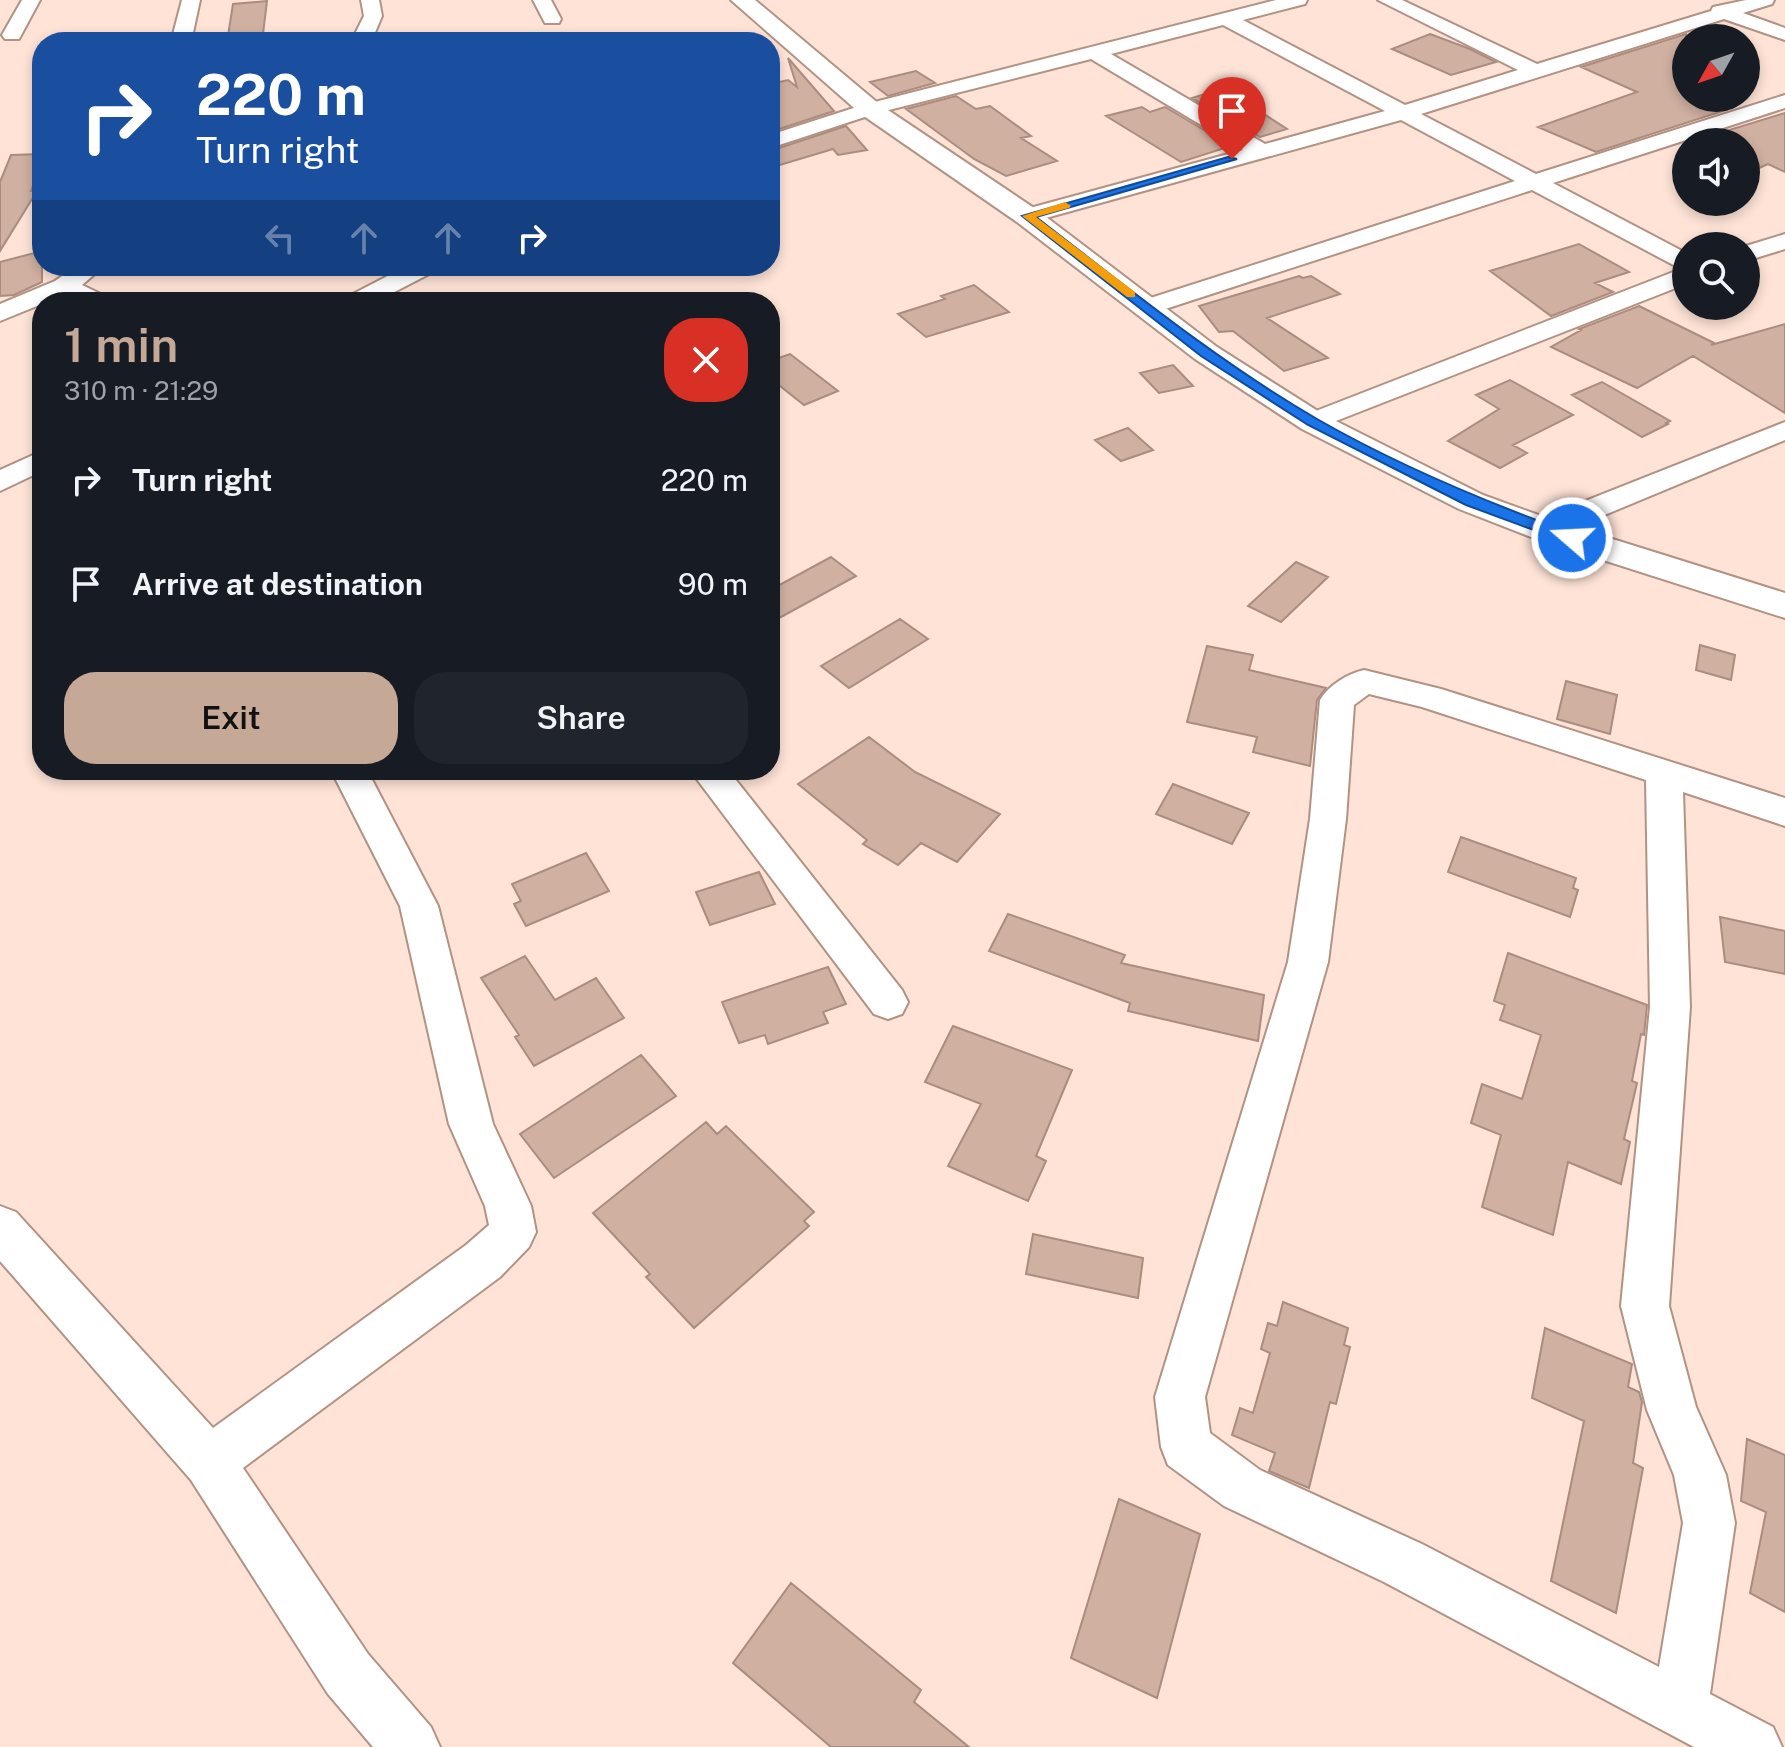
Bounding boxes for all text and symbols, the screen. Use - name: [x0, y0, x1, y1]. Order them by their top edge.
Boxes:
- north arrow: [1672, 24, 1760, 112]
- map controls: [1672, 24, 1760, 320]
- text: 220 m: [196, 62, 366, 128]
- icon: right: [64, 64, 168, 168]
- pin: [1198, 77, 1266, 159]
- icon: arrive: [1210, 89, 1254, 133]
- button: sound: [1672, 128, 1760, 216]
- text: Turn right: [196, 129, 359, 171]
- icon: left: [258, 216, 302, 260]
- icon: ahead: [342, 216, 386, 260]
- icon: ahead: [426, 216, 470, 260]
- icon: right: [510, 216, 554, 260]
- button: search: [1672, 232, 1760, 320]
- text: 1 min: [64, 316, 178, 373]
- button: close: [664, 318, 748, 402]
- text: 310 m · 21:29: [64, 375, 218, 406]
- icon: right: [64, 458, 108, 502]
- text: Turn right: [132, 462, 272, 498]
- text: 220 m: [661, 462, 748, 498]
- position arrow: [1530, 496, 1614, 580]
- icon: arrive: [64, 562, 108, 606]
- text: Arrive at destination: [132, 566, 423, 602]
- text: 90 m: [678, 566, 748, 602]
- button: Exit: [64, 672, 398, 764]
- button: Share: [414, 672, 748, 764]

